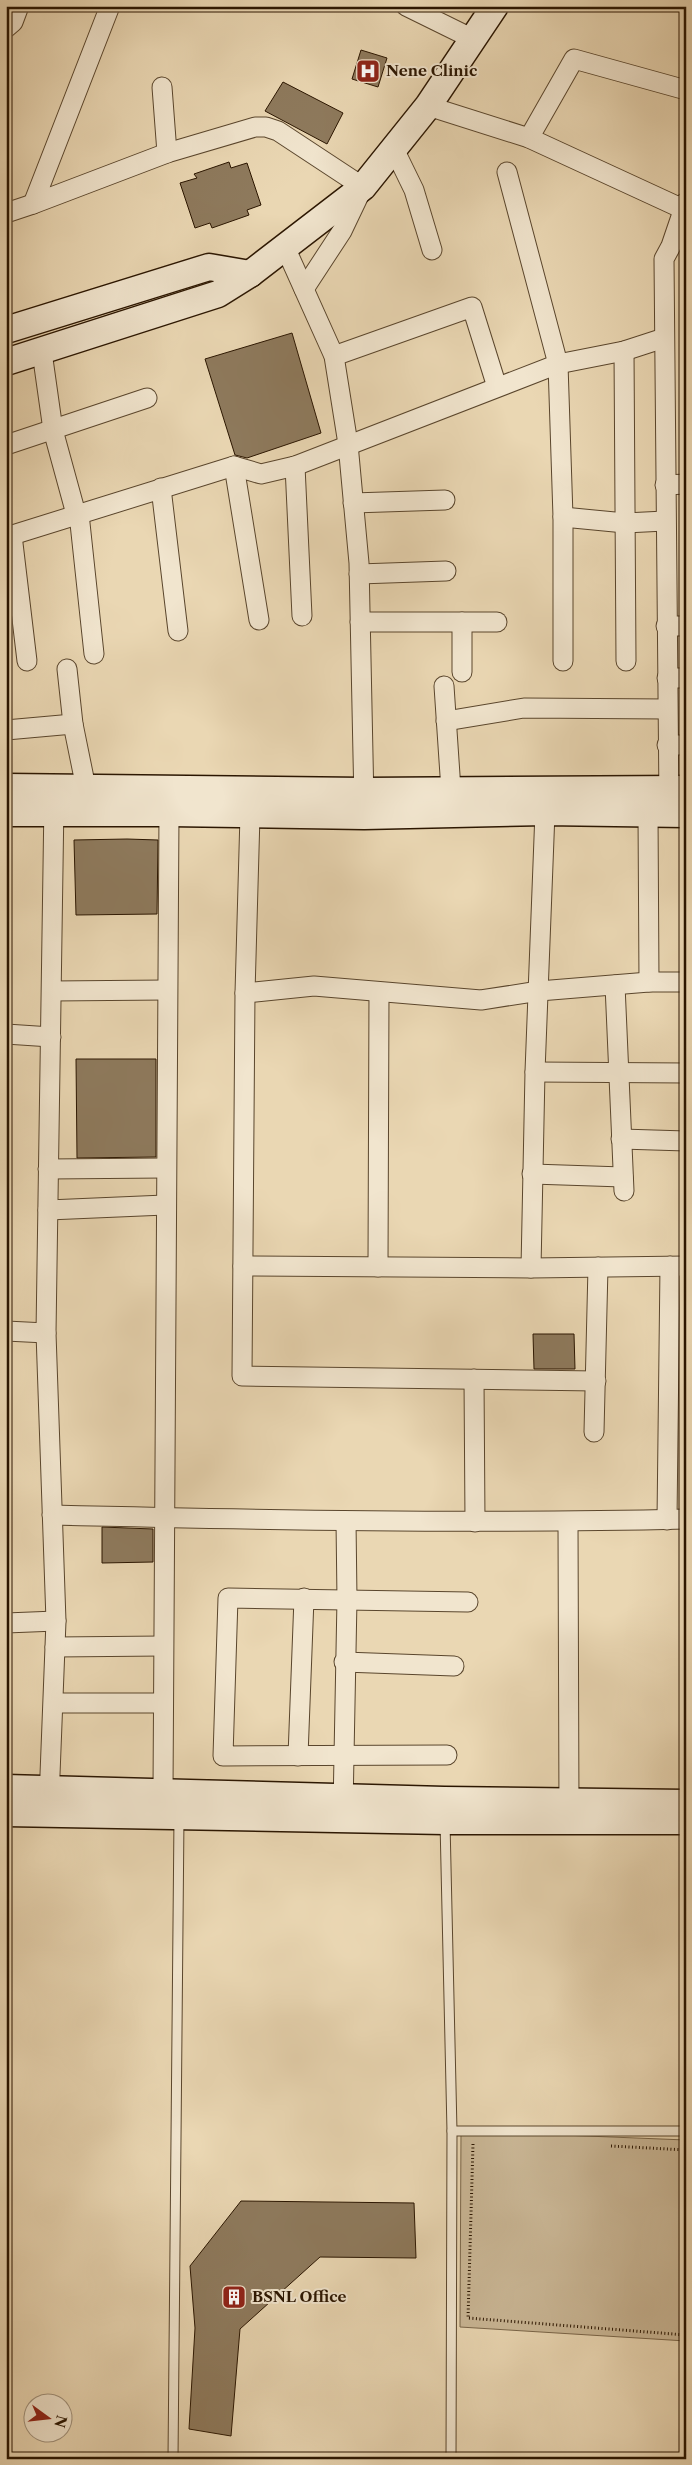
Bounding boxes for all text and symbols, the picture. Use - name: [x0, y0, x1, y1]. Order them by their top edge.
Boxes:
- hospital icon: Nene Clinic: [355, 58, 381, 84]
- place label: Nene Clinic: [386, 61, 477, 80]
- building icon: BSNL Office: [221, 2284, 247, 2310]
- place label: BSNL Office: [252, 2287, 346, 2306]
- north arrow: [22, 2392, 72, 2442]
- text: N: [50, 2413, 71, 2430]

